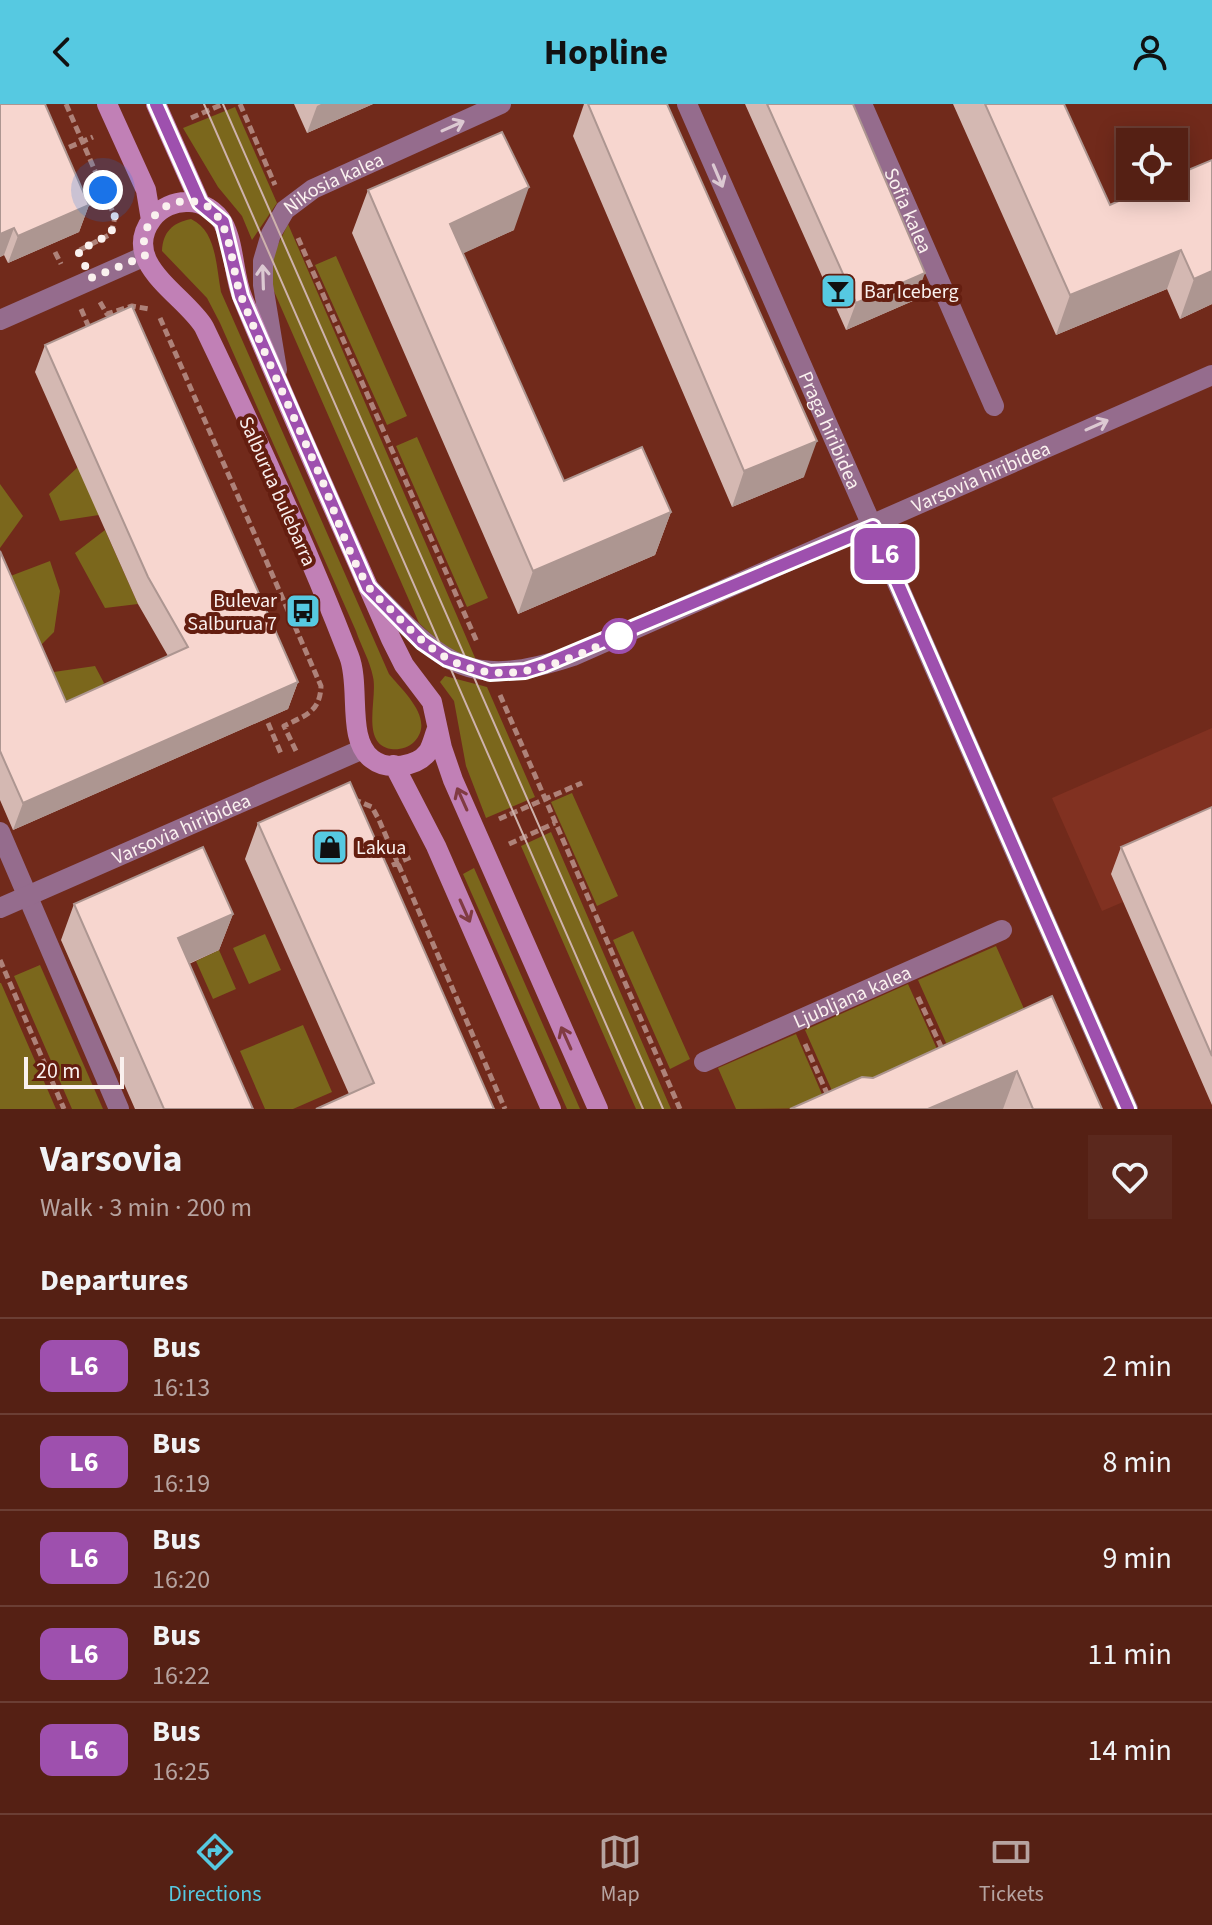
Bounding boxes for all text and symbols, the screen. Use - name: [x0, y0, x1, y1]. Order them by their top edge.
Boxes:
- text: Hopline: [544, 27, 668, 78]
- icon: back: [40, 30, 84, 74]
- icon: person: [1128, 30, 1172, 74]
- one-way arrow: [440, 118, 464, 133]
- map controls: [1116, 128, 1188, 200]
- button: locate: [1116, 128, 1188, 200]
- street label: Nikosia kalea: [278, 146, 388, 222]
- one-way arrow: [712, 163, 727, 187]
- street label: Sofia kalea: [876, 163, 939, 258]
- your location: [83, 170, 123, 210]
- one-way arrow: [256, 264, 271, 291]
- bar icon: Bar Iceberg: [819, 272, 857, 310]
- place label: Bar Iceberg: [864, 278, 958, 306]
- street label: Praga hiribidea: [791, 367, 867, 494]
- street label: Salburua bulebarra: [232, 412, 323, 571]
- one-way arrow: [1084, 417, 1109, 432]
- street label: Varsovia hiribidea: [907, 435, 1055, 520]
- line badge: L6: [849, 528, 921, 580]
- text: L6: [870, 534, 900, 574]
- place label: Bulevar Salburua 7: [187, 587, 277, 638]
- bus stop icon: Bulevar Salburua 7: [284, 592, 322, 630]
- unlabelled marker: [602, 619, 636, 653]
- street label: Varsovia hiribidea: [108, 787, 256, 872]
- one-way arrow: [454, 788, 469, 812]
- shop icon: Lakua: [311, 828, 349, 866]
- place label: Lakua: [356, 834, 406, 862]
- one-way arrow: [458, 898, 473, 923]
- street label: Ljubljana kalea: [789, 959, 916, 1036]
- one-way arrow: [558, 1026, 573, 1050]
- scale bar: [24, 1053, 124, 1089]
- text: 20 m: [36, 1055, 81, 1087]
- text: Varsovia: [40, 1132, 183, 1186]
- button: heart: [1088, 1135, 1172, 1219]
- text: Walk · 3 min · 200 m: [40, 1189, 252, 1226]
- text: Departures: [40, 1259, 188, 1302]
- text: Bus: [152, 1326, 200, 1369]
- text: 2 min: [1102, 1345, 1172, 1388]
- text: L6: [69, 1346, 99, 1386]
- text: 16:13: [152, 1369, 210, 1406]
- text: Bus: [152, 1422, 200, 1465]
- text: 8 min: [1102, 1441, 1172, 1484]
- text: L6: [69, 1442, 99, 1482]
- text: 16:19: [152, 1465, 210, 1502]
- text: Bus: [152, 1518, 200, 1561]
- text: 9 min: [1102, 1537, 1172, 1580]
- text: L6: [69, 1538, 99, 1578]
- text: 16:20: [152, 1561, 210, 1598]
- text: Bus: [152, 1614, 200, 1657]
- text: 11 min: [1088, 1633, 1172, 1676]
- text: L6: [69, 1634, 99, 1674]
- text: 16:22: [152, 1657, 210, 1694]
- text: Bus: [152, 1710, 200, 1753]
- text: 14 min: [1088, 1729, 1172, 1772]
- text: L6: [69, 1730, 99, 1770]
- text: 16:25: [152, 1753, 210, 1790]
- tab: Directions: [168, 1830, 261, 1910]
- tab: Map: [598, 1830, 642, 1910]
- tab: Tickets: [979, 1830, 1044, 1910]

